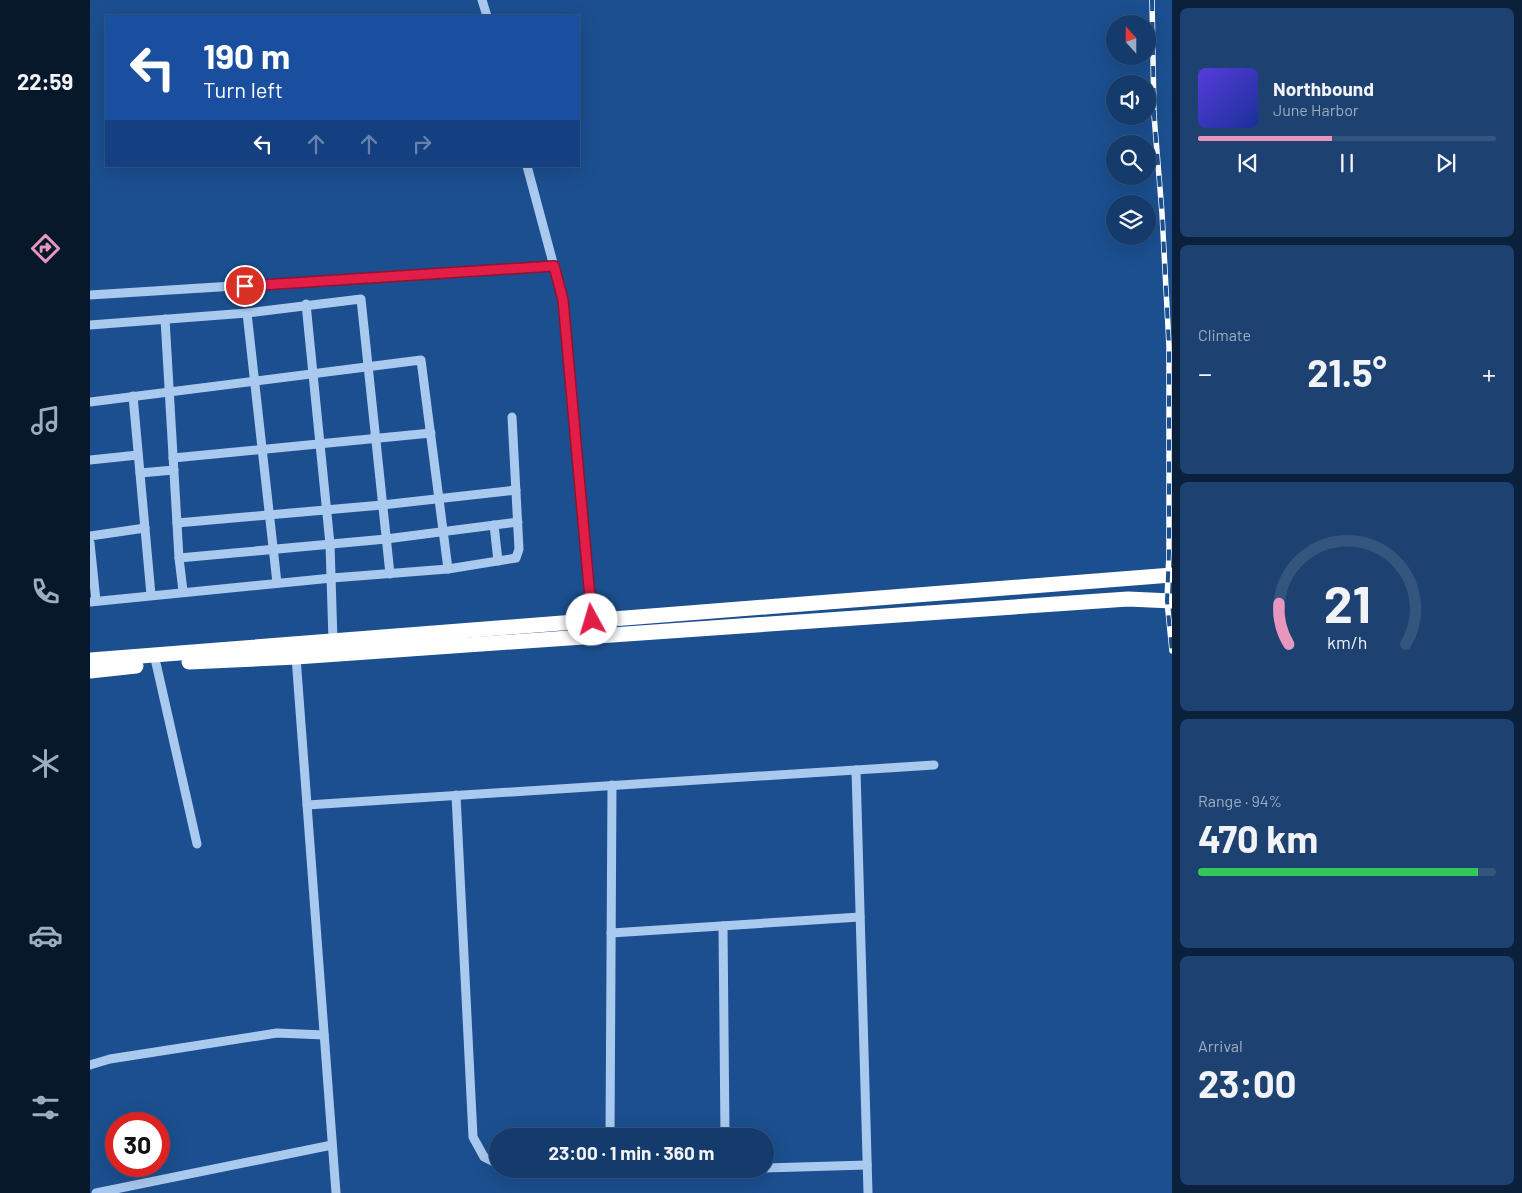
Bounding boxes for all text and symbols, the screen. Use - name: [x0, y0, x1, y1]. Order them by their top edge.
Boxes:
- north arrow: [1106, 15, 1156, 65]
- map controls: [1106, 15, 1156, 245]
- text: 190 m: [203, 34, 290, 76]
- icon: left: [120, 35, 185, 100]
- text: 22:59: [17, 68, 73, 94]
- button: sound: [1106, 75, 1156, 125]
- text: Turn left: [203, 76, 283, 102]
- text: Northbound: [1273, 77, 1374, 100]
- text: June Harbor: [1273, 100, 1359, 119]
- icon: left: [249, 130, 277, 158]
- icon: ahead: [302, 130, 330, 158]
- icon: ahead: [355, 130, 383, 158]
- icon: right: [408, 130, 436, 158]
- button: search: [1106, 135, 1156, 185]
- icon: previous: [1234, 149, 1262, 177]
- icon: pause: [1333, 149, 1361, 177]
- icon: next: [1432, 149, 1460, 177]
- button: layers: [1106, 195, 1156, 245]
- icon: directions: [28, 231, 63, 266]
- pin: [224, 265, 266, 307]
- icon: arrive: [231, 272, 259, 300]
- text: Climate: [1198, 325, 1251, 344]
- text: 21.5°: [1307, 349, 1387, 395]
- text: −: [1198, 356, 1212, 390]
- text: +: [1482, 356, 1496, 390]
- icon: music: [28, 403, 63, 438]
- text: 21: [1323, 571, 1371, 633]
- icon: phone: [28, 574, 63, 609]
- position arrow: [565, 593, 617, 645]
- text: km/h: [1327, 631, 1367, 653]
- icon: climate: [28, 746, 63, 781]
- text: Range · 94%: [1198, 791, 1282, 810]
- text: 470 km: [1198, 815, 1318, 861]
- icon: car: [28, 918, 63, 953]
- text: Arrival: [1198, 1036, 1243, 1055]
- text: 23:00: [1198, 1060, 1296, 1106]
- icon: filters: [28, 1090, 63, 1125]
- speed limit sign: 30: [105, 1112, 170, 1177]
- text: 23:00 · 1 min · 360 m: [549, 1141, 714, 1164]

